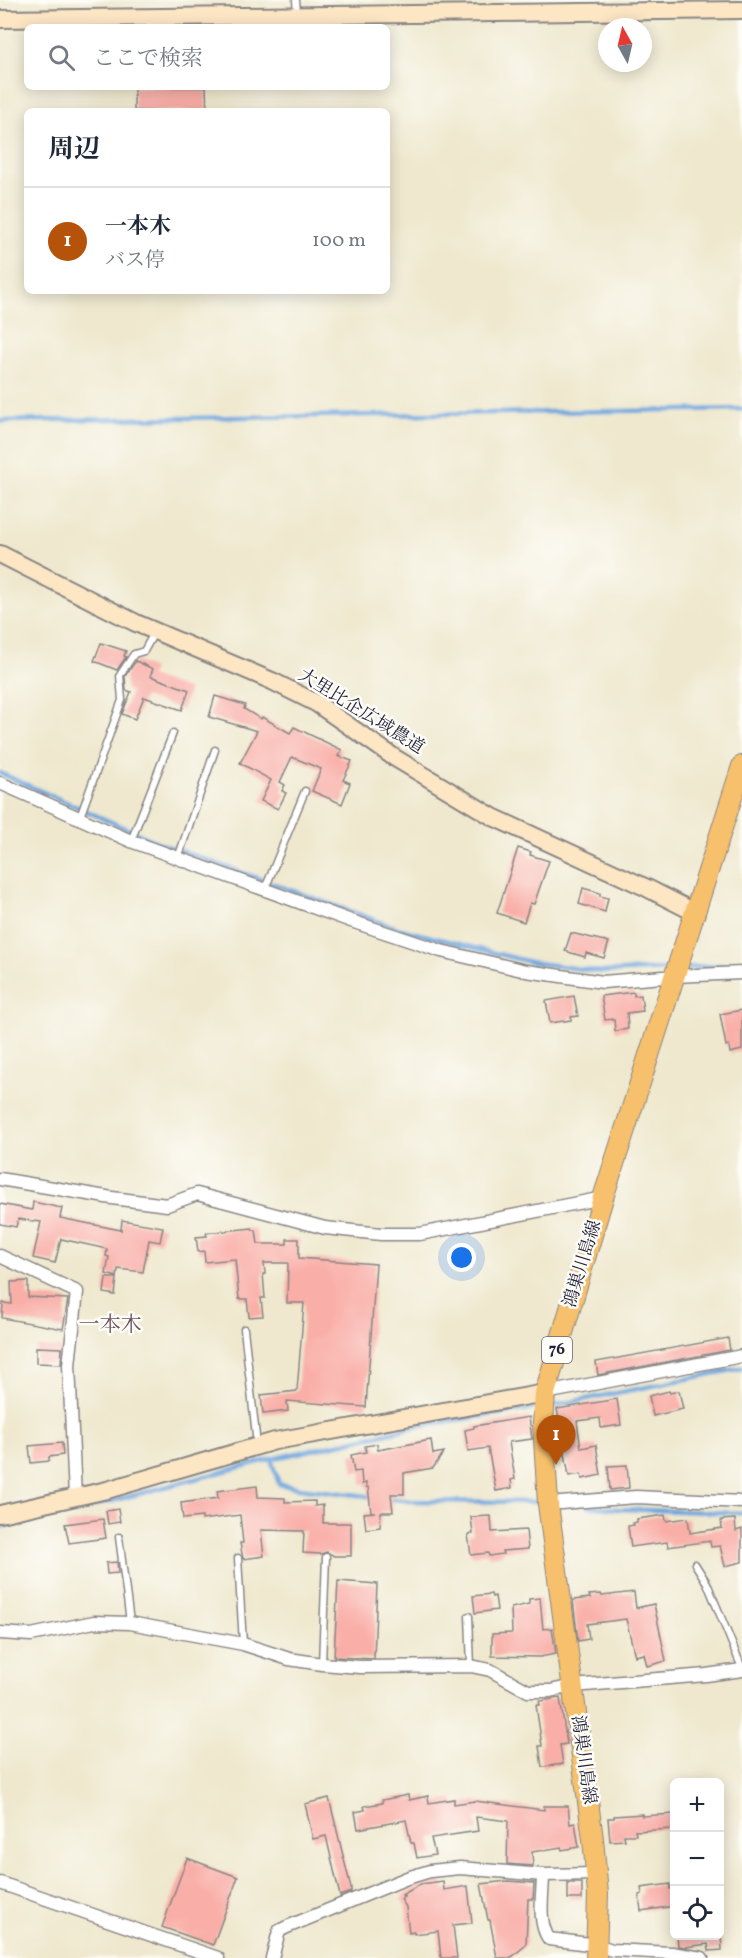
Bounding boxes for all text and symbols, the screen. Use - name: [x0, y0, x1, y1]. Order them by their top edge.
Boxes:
- north arrow: [598, 18, 652, 72]
- search box: [24, 24, 390, 90]
- icon: search: [45, 41, 78, 74]
- text: ここで検索: [93, 44, 203, 75]
- text: 周辺: [48, 132, 100, 168]
- text: 一本木: [105, 212, 171, 243]
- text: 1: [63, 227, 72, 255]
- text: 100 m: [312, 227, 366, 255]
- text: バス停: [105, 247, 165, 275]
- street label: 大里比企広域農道: [293, 663, 429, 761]
- street label: 鴻巣川島線: [558, 1217, 608, 1311]
- your location: [447, 1243, 476, 1272]
- district label: 一本木: [79, 1311, 142, 1340]
- road number: 76: [542, 1337, 572, 1363]
- pin: 1: [536, 1416, 576, 1465]
- street label: 鴻巣川島線: [564, 1714, 602, 1806]
- map controls: [670, 1778, 724, 1940]
- button: +: [670, 1778, 724, 1832]
- button: −: [670, 1832, 724, 1886]
- button: locate: [670, 1886, 724, 1940]

